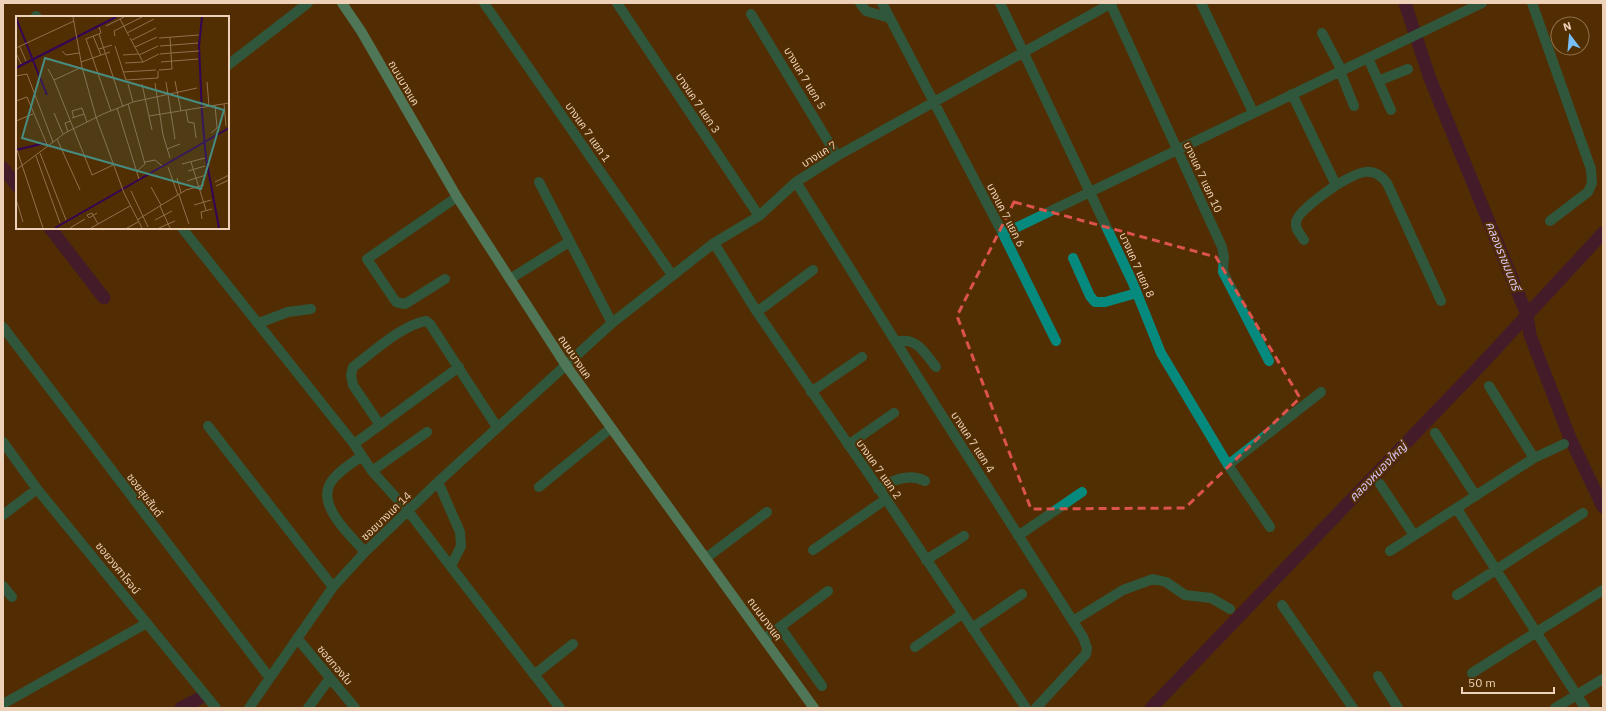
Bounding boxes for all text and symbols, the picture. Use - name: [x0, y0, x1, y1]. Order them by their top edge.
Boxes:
- inset map: [16, 16, 229, 229]
- north arrow: [1550, 16, 1590, 56]
- text: N: [1561, 19, 1573, 34]
- street label: บางแค 7 แยก 5: [781, 44, 829, 112]
- street label: ถนนบางแค: [385, 58, 423, 108]
- street label: บางแค 7 แยก 3: [673, 70, 723, 136]
- street label: บางแค 7 แยก 1: [562, 99, 614, 165]
- street label: บางแค 7: [799, 138, 839, 170]
- street label: บางแค 7 แยก 10: [1180, 139, 1226, 215]
- street label: บางแค 7 แยก 6: [984, 181, 1028, 249]
- water label: คลองราชมนตรี: [1483, 219, 1525, 295]
- street label: บางแค 7 แยก 8: [1116, 230, 1158, 300]
- street label: ถนนบางแค: [555, 332, 595, 382]
- street label: บางแค 7 แยก 4: [948, 409, 998, 475]
- street label: บางแค 7 แยก 2: [853, 436, 905, 502]
- water label: คลองหนองใหญ่: [1346, 437, 1411, 504]
- street label: ซอยสุขสันต์: [124, 470, 166, 520]
- street label: ซอยบางแค 14: [358, 488, 414, 543]
- street label: ซอยวงศาโรจน์: [93, 539, 143, 597]
- street label: ถนนบางแค: [745, 595, 785, 643]
- street label: ซอยทองใบ: [314, 642, 356, 688]
- scale bar: [1462, 669, 1554, 695]
- text: 50 m: [1468, 675, 1496, 690]

